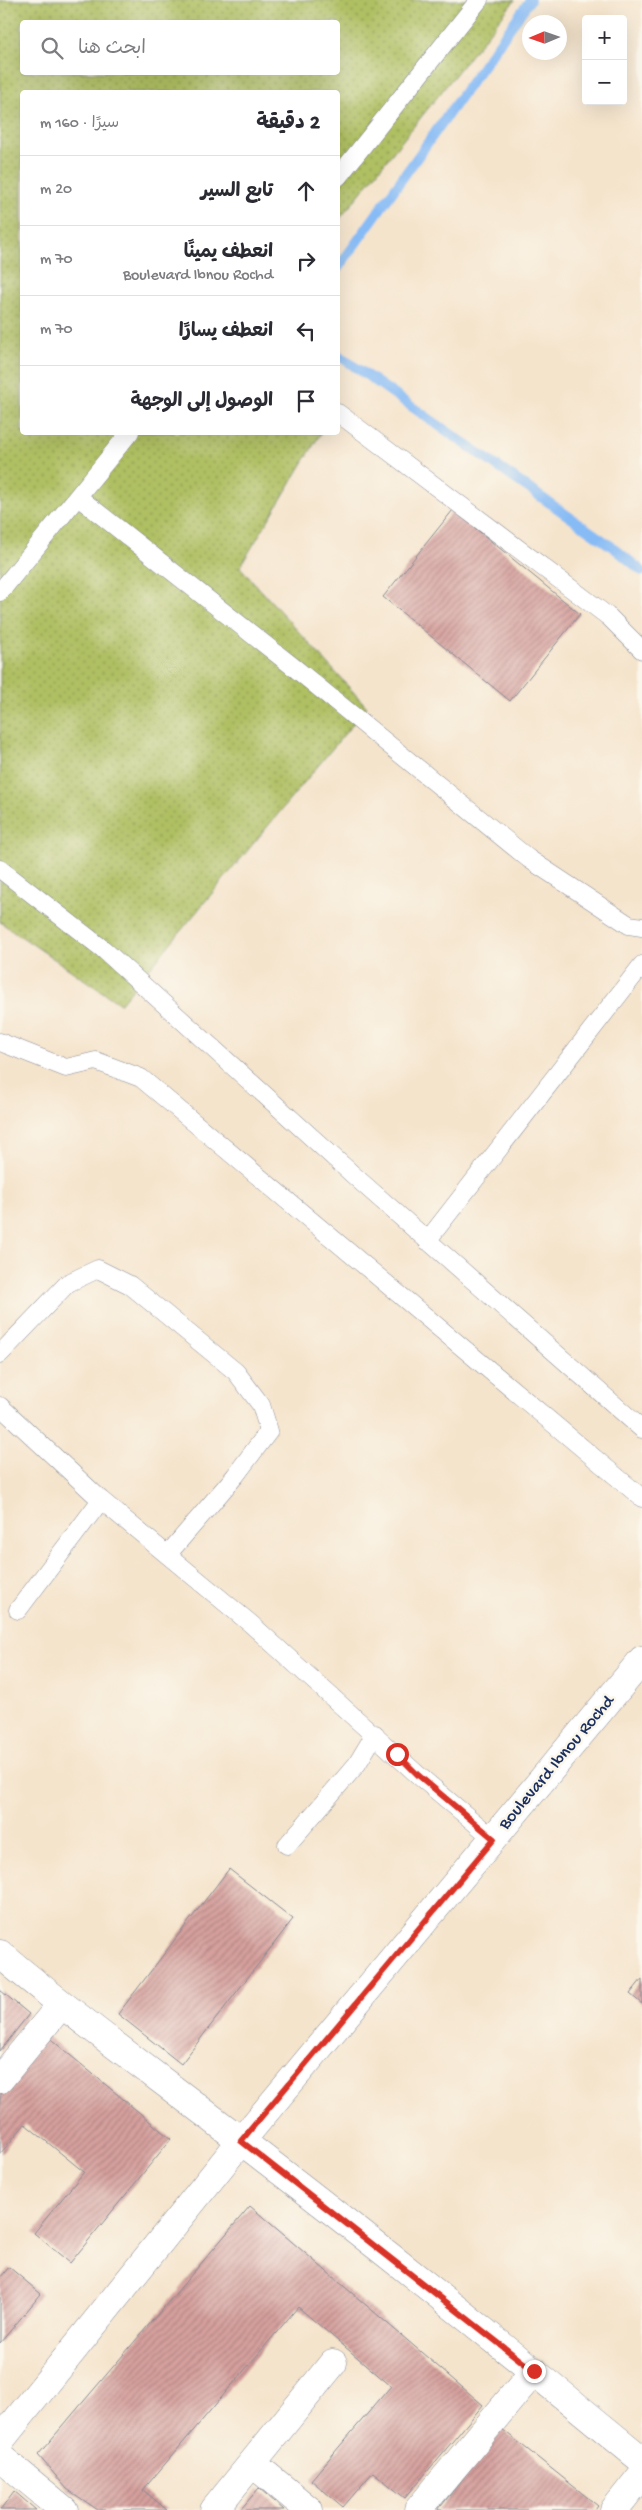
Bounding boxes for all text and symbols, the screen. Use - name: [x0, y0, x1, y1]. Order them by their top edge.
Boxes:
- north arrow: [522, 15, 567, 60]
- map controls: [582, 15, 627, 105]
- button: +: [582, 15, 627, 60]
- search box: [20, 20, 340, 75]
- icon: search: [38, 34, 66, 62]
- text: ابحث هنا: [78, 38, 146, 61]
- button: −: [582, 60, 627, 105]
- text: 2 دقيقة: [256, 112, 320, 137]
- text: سيرًا · 160 m: [40, 115, 119, 134]
- icon: ahead: [292, 177, 320, 205]
- text: 20 m: [40, 181, 72, 200]
- text: تابع السير: [201, 181, 273, 204]
- text: انعطف يمينًا: [184, 242, 273, 265]
- icon: right: [292, 247, 320, 275]
- text: 70 m: [40, 251, 73, 270]
- text: Boulevard Ibnou Rochd: [123, 267, 273, 286]
- icon: left: [292, 317, 320, 345]
- text: 70 m: [40, 321, 73, 340]
- text: انعطف يسارًا: [179, 321, 273, 344]
- icon: arrive: [292, 387, 320, 415]
- text: الوصول إلى الوجهة: [130, 391, 273, 414]
- street label: Boulevard Ibnou Rochd: [494, 1690, 620, 1835]
- route start: [386, 1743, 409, 1766]
- route end: [523, 2360, 546, 2383]

